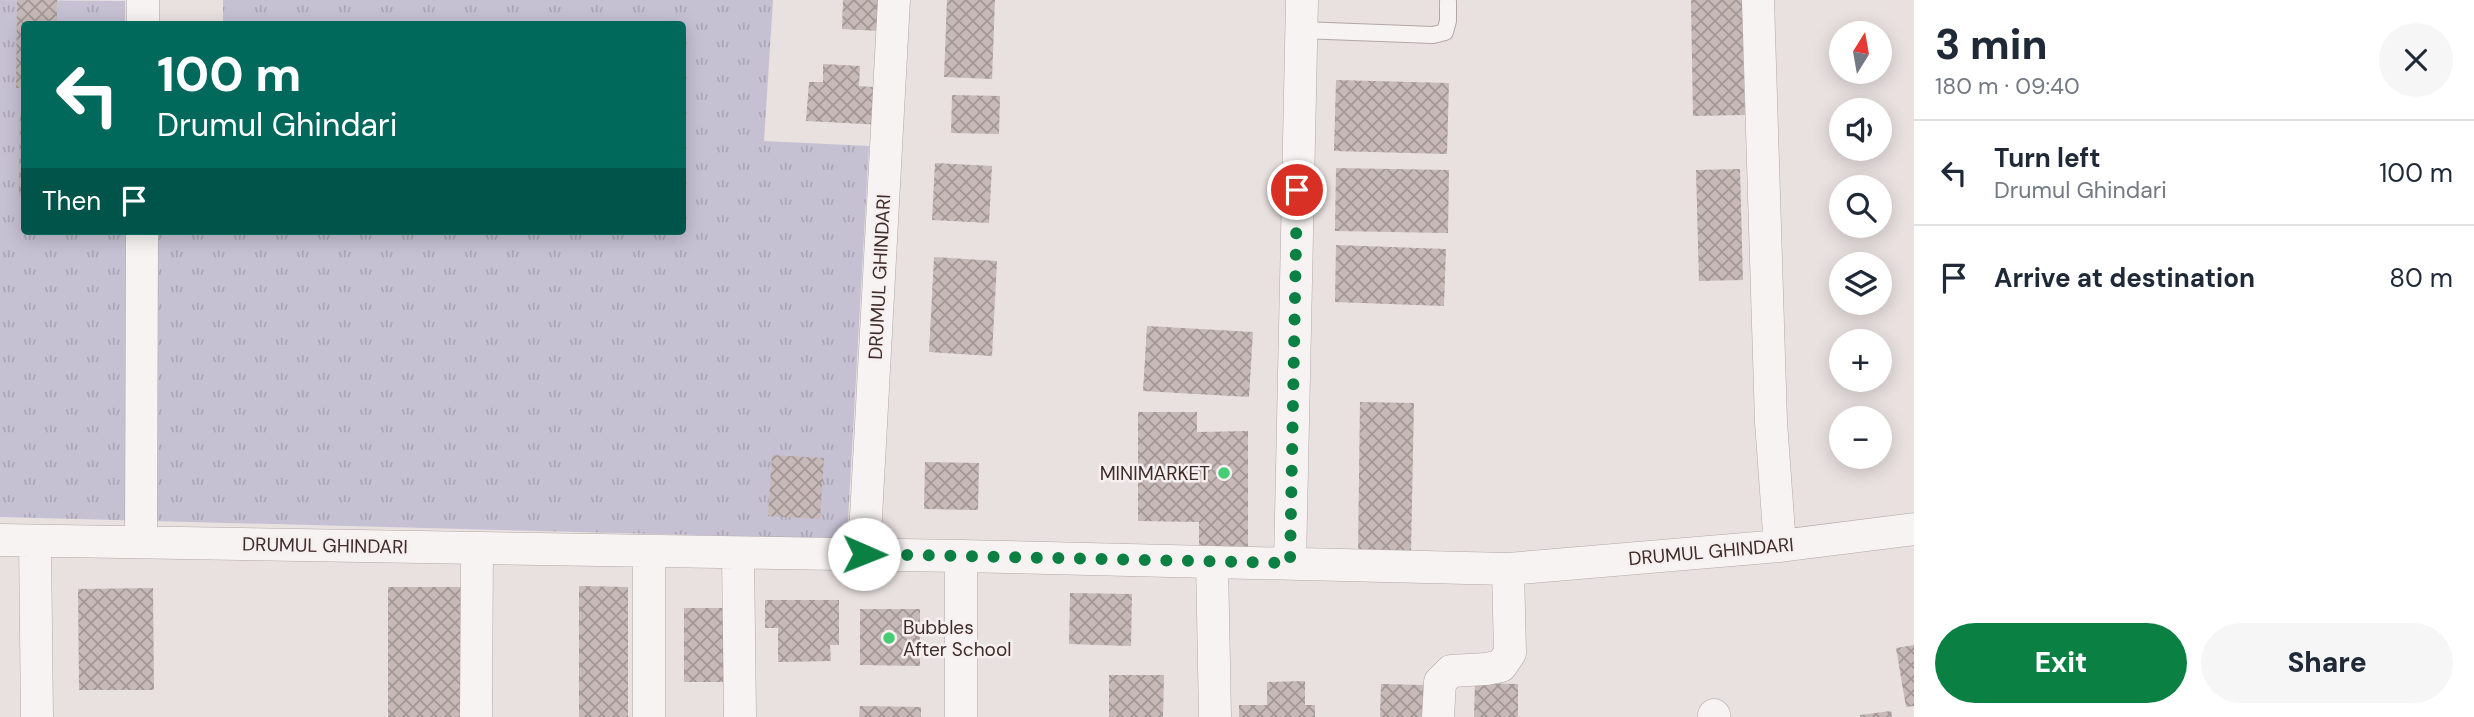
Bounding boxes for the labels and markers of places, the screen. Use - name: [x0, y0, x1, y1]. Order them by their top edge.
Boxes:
- pin: [1267, 160, 1327, 220]
- place label: MINIMARKET: [1100, 461, 1210, 486]
- marker: MINIMARKET: [1216, 465, 1232, 481]
- place label: Bubbles After School: [903, 615, 1011, 662]
- marker: Bubbles After School: [881, 630, 897, 646]

